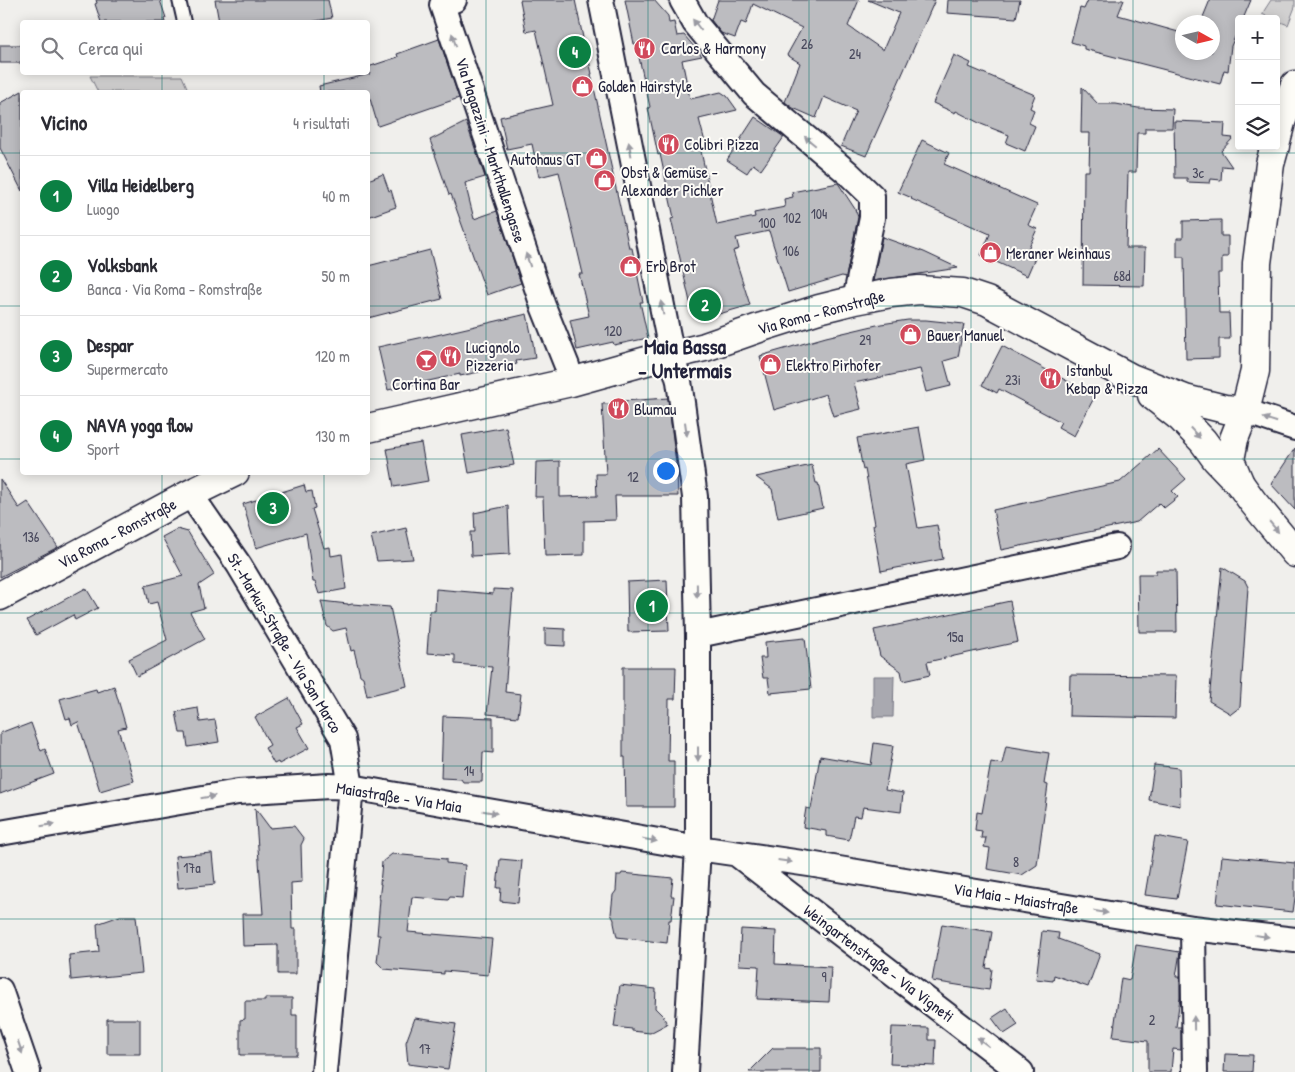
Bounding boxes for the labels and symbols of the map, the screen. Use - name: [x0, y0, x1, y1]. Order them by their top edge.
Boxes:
- north arrow: [1175, 15, 1220, 60]
- one-way arrow: [692, 19, 703, 32]
- one-way arrow: [450, 32, 457, 47]
- pin: 4: [559, 33, 591, 71]
- house number: 26: [801, 34, 813, 53]
- restaurant icon: Carlos & Harmony: [633, 36, 657, 60]
- place label: Carlos & Harmony: [661, 37, 766, 59]
- house number: 24: [849, 44, 861, 63]
- street label: Via Magazzini - Markthallengasse: [451, 55, 532, 246]
- shop icon: Golden Hairstyle: [570, 74, 594, 98]
- place label: Golden Hairstyle: [598, 75, 693, 97]
- restaurant icon: Colibri Pizza: [656, 132, 680, 156]
- place label: Colibri Pizza: [684, 133, 758, 155]
- one-way arrow: [804, 136, 817, 147]
- one-way arrow: [626, 140, 634, 156]
- shop icon: Autohaus GT: [585, 147, 609, 171]
- place label: Autohaus GT: [510, 148, 582, 170]
- place label: Obst & Gemüse - Alexander Pichler: [621, 161, 724, 201]
- house number: 3c: [1192, 163, 1204, 182]
- shop icon: Obst & Gemüse - Alexander Pichler: [593, 169, 617, 193]
- house number: 104: [811, 204, 827, 223]
- house number: 102: [783, 208, 801, 227]
- house number: 100: [758, 213, 776, 232]
- house number: 106: [783, 241, 800, 260]
- shop icon: Meraner Weinhaus: [978, 241, 1002, 265]
- place label: Meraner Weinhaus: [1006, 242, 1110, 264]
- one-way arrow: [523, 253, 531, 268]
- shop icon: Erb Brot: [618, 254, 642, 278]
- place label: Erb Brot: [646, 255, 696, 277]
- house number: 68d: [1113, 266, 1131, 285]
- street label: Via Roma - Romstraße: [755, 284, 888, 340]
- pin: 2: [689, 286, 721, 324]
- one-way arrow: [658, 301, 666, 316]
- house number: 120: [604, 321, 622, 340]
- shop icon: Bauer Manuel: [899, 323, 923, 347]
- place label: Bauer Manuel: [927, 324, 1005, 346]
- house number: 29: [859, 330, 871, 349]
- district label: Maia Bassa - Untermais: [638, 332, 732, 385]
- place label: Lucignolo Pizzeria: [466, 336, 520, 376]
- restaurant icon: Lucignolo Pizzeria: [438, 344, 462, 368]
- bar icon: Cortina Bar: [414, 348, 438, 372]
- shop icon: Elektro Pirhofer: [758, 353, 782, 377]
- place label: Elektro Pirhofer: [786, 354, 881, 376]
- place label: Istanbul Kebap & Pizza: [1066, 359, 1148, 399]
- restaurant icon: Istanbul Kebap & Pizza: [1038, 367, 1062, 391]
- house number: 23i: [1005, 370, 1021, 389]
- place label: Cortina Bar: [392, 373, 460, 395]
- restaurant icon: Blumau: [606, 397, 630, 421]
- place label: Blumau: [634, 398, 677, 420]
- one-way arrow: [1262, 416, 1277, 423]
- one-way arrow: [682, 422, 690, 438]
- one-way arrow: [1189, 426, 1201, 438]
- your location: [653, 458, 679, 484]
- house number: 12: [627, 467, 639, 486]
- pin: 3: [257, 489, 289, 527]
- street label: Via Roma - Romstraße: [54, 492, 180, 573]
- one-way arrow: [1268, 521, 1280, 533]
- house number: 136: [23, 527, 40, 546]
- street label: St.-Markus-Straße - Via San Marco: [223, 549, 348, 737]
- one-way arrow: [693, 583, 701, 599]
- pin: 1: [636, 587, 668, 625]
- house number: 15a: [947, 627, 964, 646]
- one-way arrow: [694, 746, 702, 762]
- house number: 14: [464, 761, 474, 780]
- street label: Maiastraße - Via Maia: [335, 776, 463, 818]
- one-way arrow: [201, 793, 217, 801]
- one-way arrow: [483, 808, 499, 816]
- one-way arrow: [40, 820, 56, 828]
- one-way arrow: [643, 836, 659, 844]
- house number: 8: [1013, 852, 1019, 871]
- one-way arrow: [778, 857, 794, 865]
- house number: 17a: [183, 858, 201, 877]
- street label: Via Maia - Maiastraße: [952, 877, 1081, 919]
- street label: Weingartenstraße - Via Vigneti: [799, 899, 959, 1027]
- one-way arrow: [1093, 909, 1109, 917]
- one-way arrow: [1254, 932, 1270, 940]
- house number: 9: [821, 967, 827, 986]
- house number: 2: [1149, 1010, 1156, 1029]
- one-way arrow: [1190, 1015, 1198, 1031]
- one-way arrow: [976, 1037, 989, 1048]
- house number: 17: [419, 1039, 431, 1058]
- one-way arrow: [17, 1040, 24, 1055]

